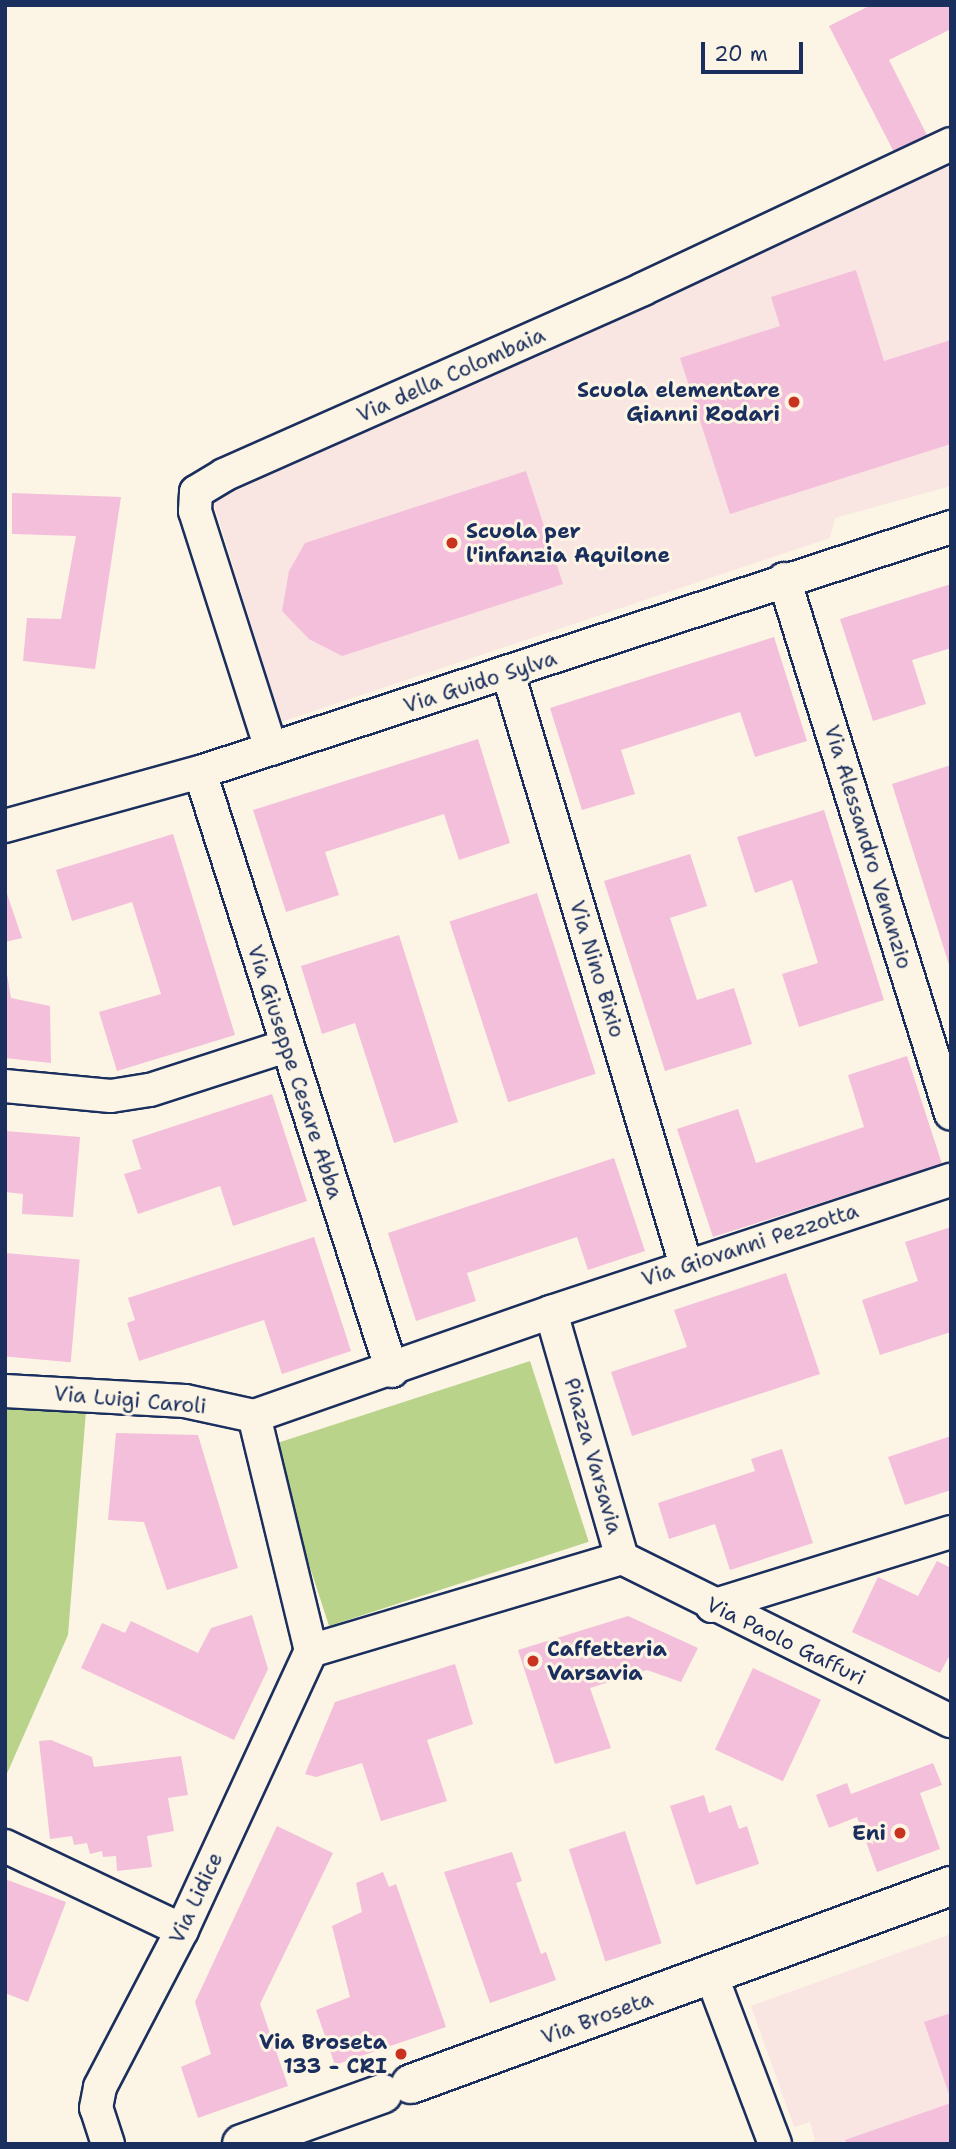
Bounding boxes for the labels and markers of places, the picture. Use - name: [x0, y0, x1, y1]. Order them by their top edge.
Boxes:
- place label: Scuola elementare Gianni Rodari: [577, 377, 780, 427]
- marker: Scuola elementare Gianni Rodari: [786, 394, 802, 410]
- place label: Scuola per l'infanzia Aquilone: [466, 518, 670, 568]
- marker: Scuola per l'infanzia Aquilone: [444, 535, 460, 551]
- place label: Caffetteria Varsavia: [547, 1636, 667, 1686]
- marker: Caffetteria Varsavia: [525, 1653, 541, 1669]
- place label: Eni: [852, 1820, 886, 1846]
- marker: Eni: [892, 1825, 908, 1841]
- place label: Via Broseta 133 - CRI: [259, 2029, 387, 2079]
- marker: Via Broseta 133 - CRI: [393, 2046, 409, 2062]

